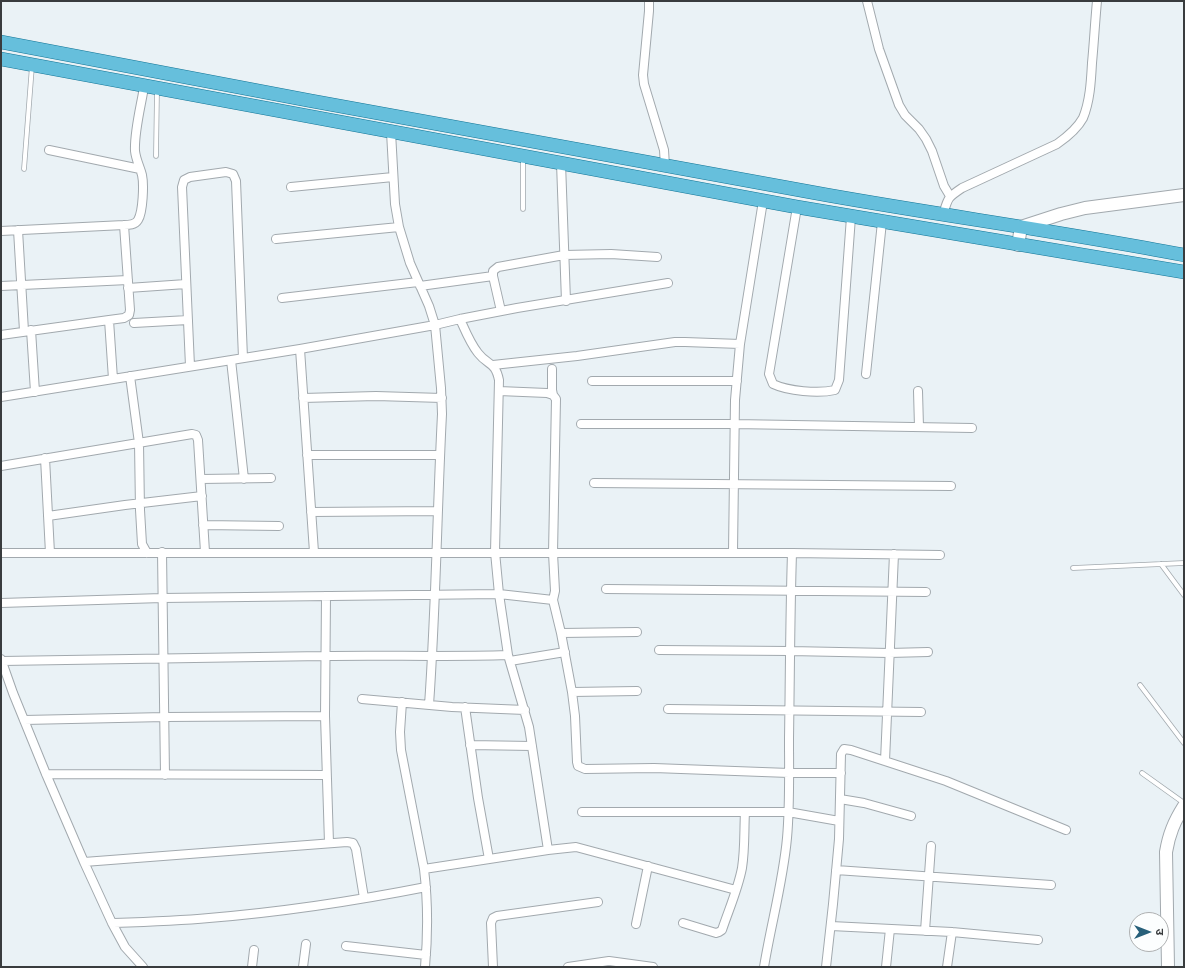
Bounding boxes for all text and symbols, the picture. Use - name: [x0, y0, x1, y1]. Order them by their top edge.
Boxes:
- north arrow: [1129, 912, 1169, 952]
- text: उ: [1153, 929, 1167, 935]

